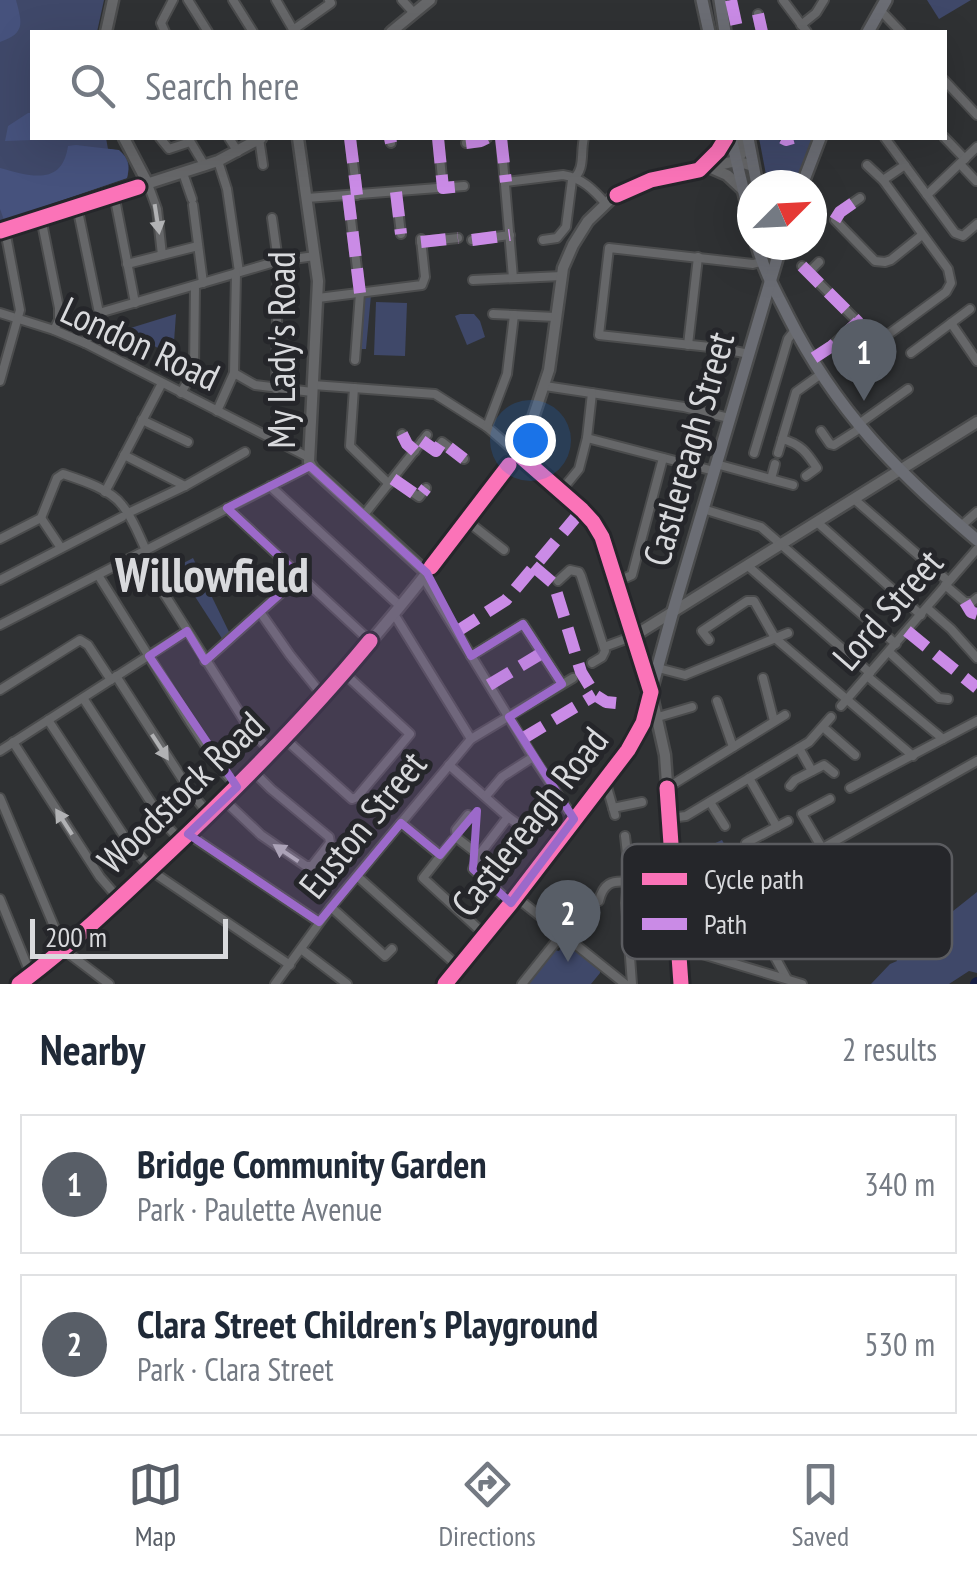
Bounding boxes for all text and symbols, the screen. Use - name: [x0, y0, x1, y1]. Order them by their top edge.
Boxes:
- search box: [30, 30, 947, 140]
- icon: search: [65, 58, 120, 113]
- text: Search here: [145, 61, 299, 110]
- north arrow: [737, 170, 827, 260]
- one-way arrow: [150, 204, 166, 235]
- street label: My Lady's Road: [256, 251, 305, 449]
- street label: London Road: [53, 285, 228, 401]
- pin: 1: [832, 318, 896, 401]
- street label: Castlereagh Street: [631, 325, 744, 571]
- your location: [505, 415, 556, 466]
- street label: Lord Street: [821, 538, 953, 679]
- district label: Willowfield: [114, 543, 309, 605]
- street label: Woodstock Road: [86, 700, 274, 884]
- street label: Castlereagh Road: [440, 716, 618, 926]
- one-way arrow: [151, 733, 169, 761]
- street label: Euston Street: [288, 740, 436, 908]
- one-way arrow: [56, 808, 74, 836]
- one-way arrow: [273, 844, 300, 863]
- legend: [622, 844, 952, 959]
- text: Cycle path: [704, 860, 804, 897]
- pin: 2: [536, 880, 600, 962]
- text: Path: [704, 905, 747, 942]
- scale bar: [30, 914, 228, 958]
- text: 200 m: [45, 918, 107, 955]
- text: Nearby: [40, 1022, 145, 1077]
- text: 2 results: [842, 1028, 937, 1070]
- text: Bridge Community Garden: [137, 1139, 487, 1188]
- text: 1: [67, 1163, 82, 1205]
- text: 340 m: [864, 1163, 935, 1205]
- text: Park · Paulette Avenue: [137, 1188, 383, 1230]
- text: Clara Street Children's Playground: [137, 1299, 598, 1348]
- text: 2: [67, 1323, 82, 1365]
- text: 530 m: [864, 1323, 935, 1365]
- text: Park · Clara Street: [137, 1348, 334, 1390]
- tab: Map: [128, 1457, 183, 1554]
- tab: Directions: [438, 1457, 536, 1554]
- tab: Saved: [791, 1457, 849, 1554]

